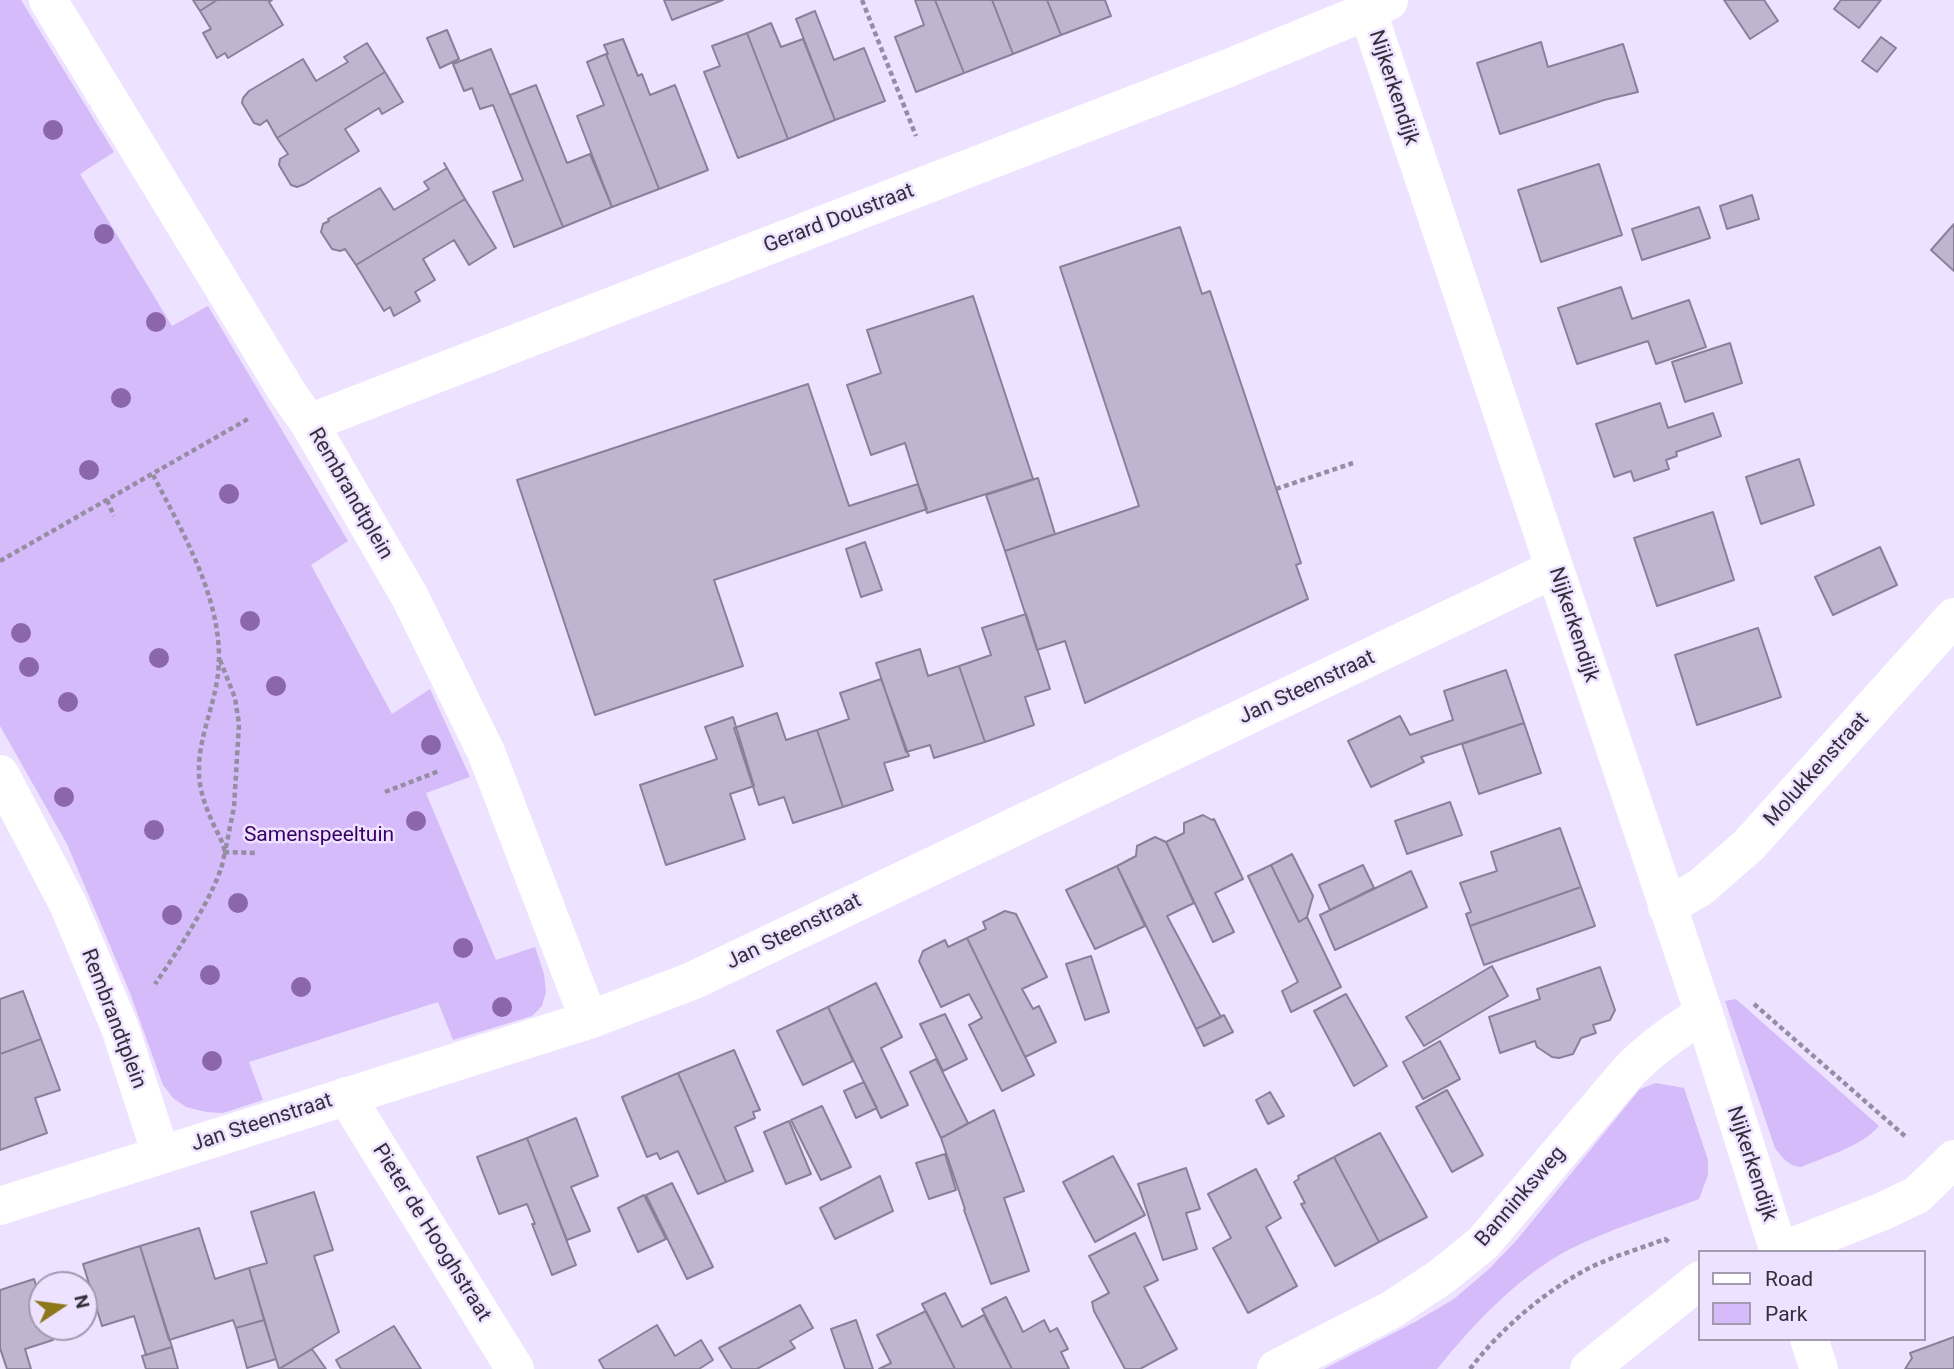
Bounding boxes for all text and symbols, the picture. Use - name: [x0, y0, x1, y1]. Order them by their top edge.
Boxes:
- street label: Nijkerkendijk: [1363, 27, 1423, 149]
- street label: Gerard Doustraat: [760, 179, 918, 259]
- street label: Rembrandtplein: [302, 424, 398, 564]
- street label: Nijkerkendijk: [1543, 564, 1603, 686]
- street label: Jan Steenstraat: [1235, 645, 1379, 731]
- street label: Molukkenstraat: [1759, 708, 1875, 832]
- park label: Samenspeeltuin: [244, 823, 394, 849]
- street label: Jan Steenstraat: [722, 888, 866, 976]
- street label: Rembrandtplein: [75, 946, 151, 1092]
- street label: Jan Steenstraat: [188, 1088, 336, 1158]
- street label: Nijkerkendijk: [1721, 1103, 1781, 1225]
- street label: Pieter de Hooghstraat: [366, 1140, 496, 1326]
- street label: Banninksweg: [1471, 1142, 1571, 1252]
- legend: [1699, 1250, 1926, 1341]
- text: Road: [1765, 1267, 1813, 1291]
- north arrow: [28, 1271, 98, 1341]
- text: N: [69, 1292, 95, 1311]
- text: Park: [1765, 1302, 1807, 1326]

